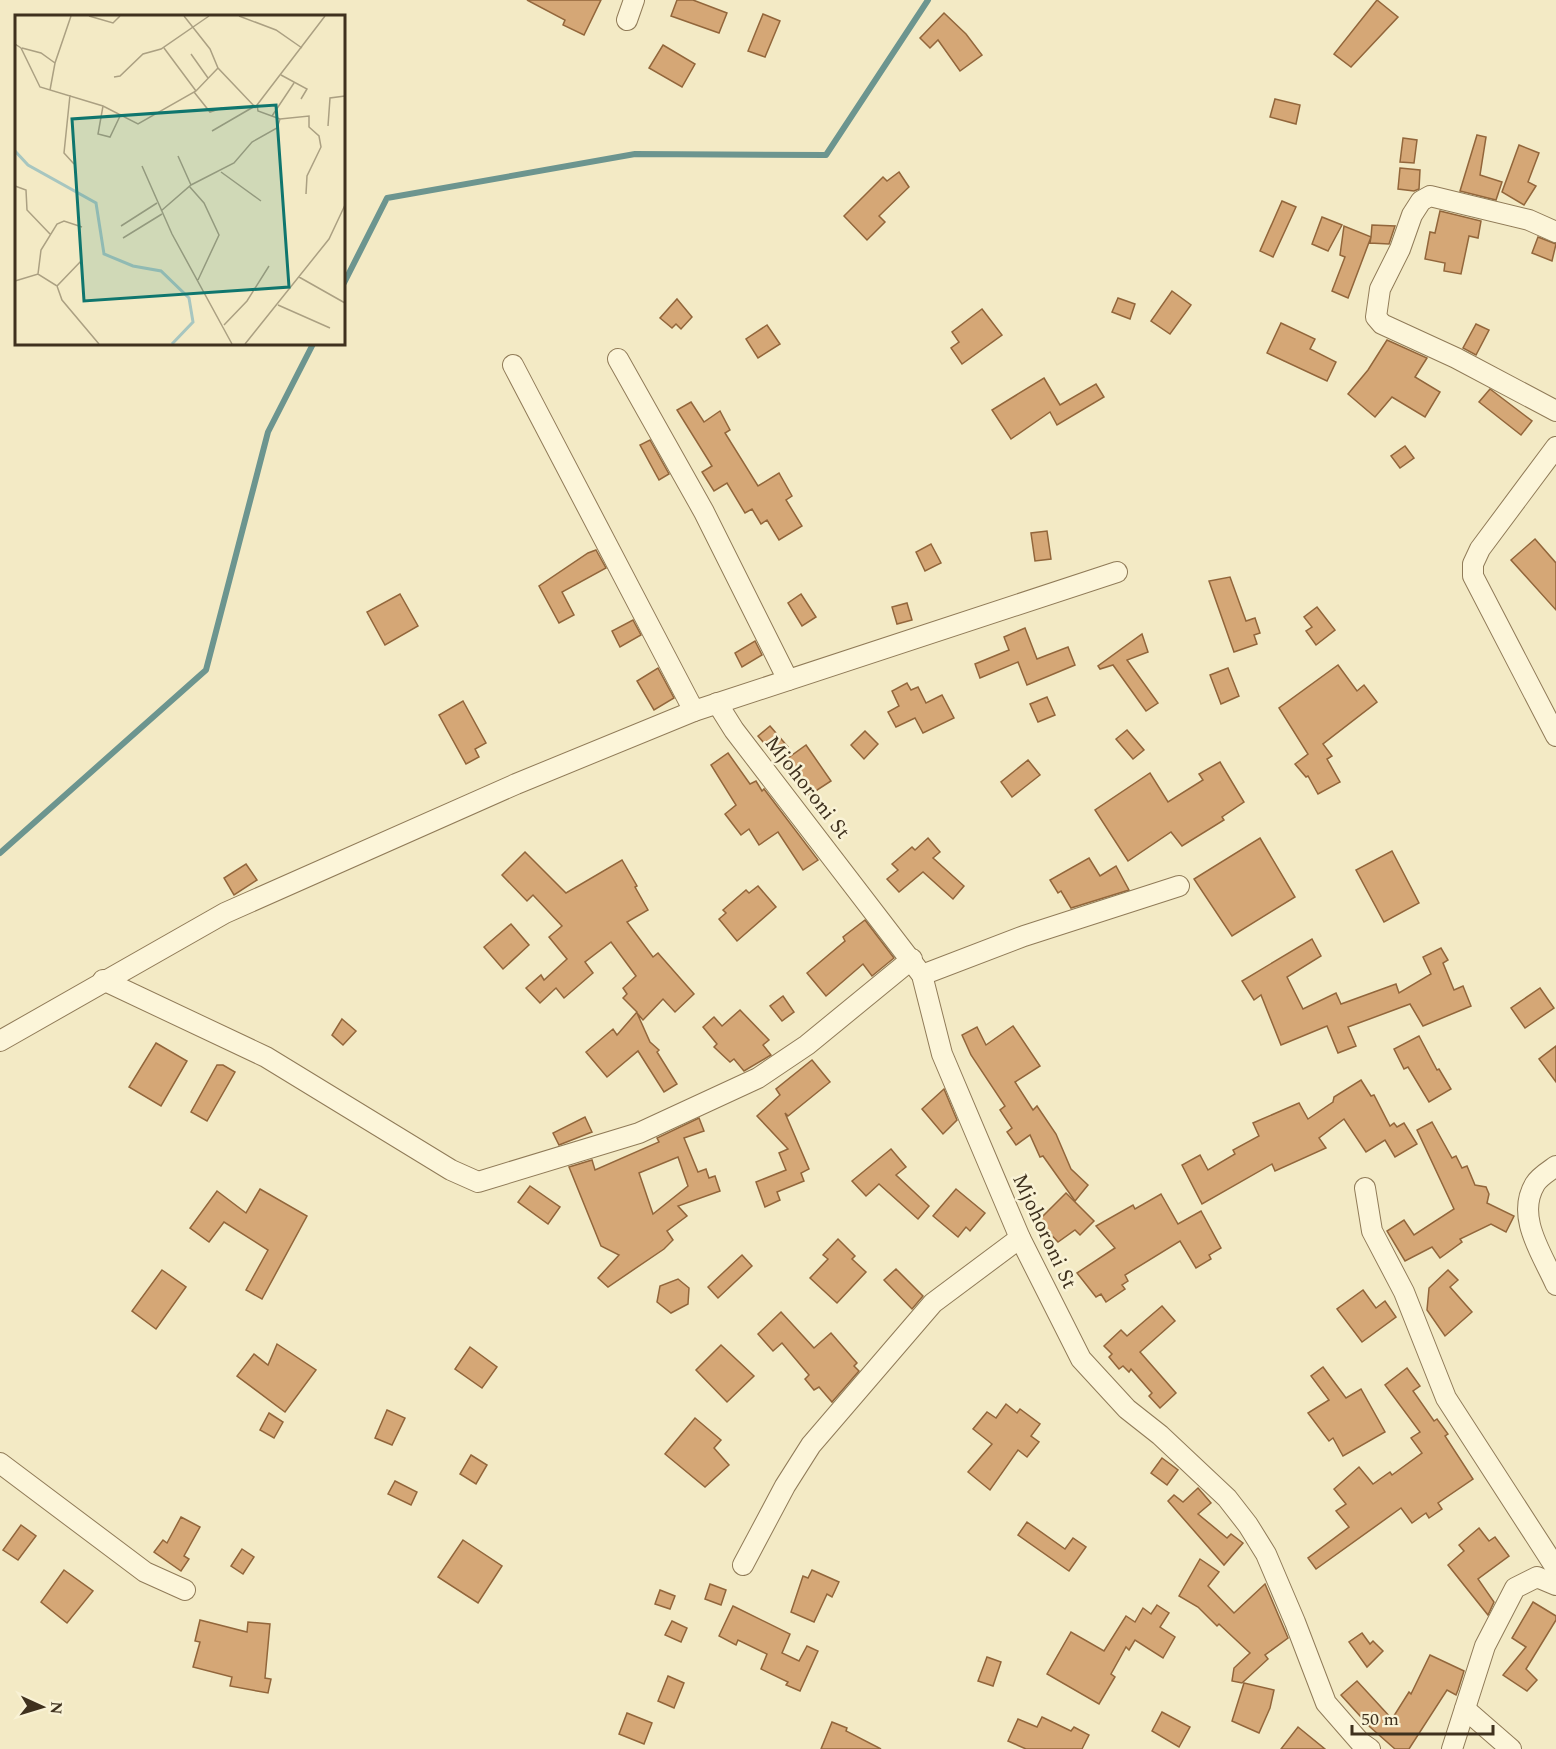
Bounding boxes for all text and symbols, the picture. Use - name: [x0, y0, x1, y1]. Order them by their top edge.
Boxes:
- inset map: [15, 15, 345, 345]
- street label: Mjohoroni St: [756, 729, 858, 846]
- street label: Mjohoroni St: [1003, 1168, 1085, 1294]
- north arrow: [12, 1677, 72, 1737]
- scale bar: [1352, 1698, 1493, 1736]
- text: N: [44, 1701, 68, 1715]
- text: 50 m: [1361, 1706, 1399, 1733]

